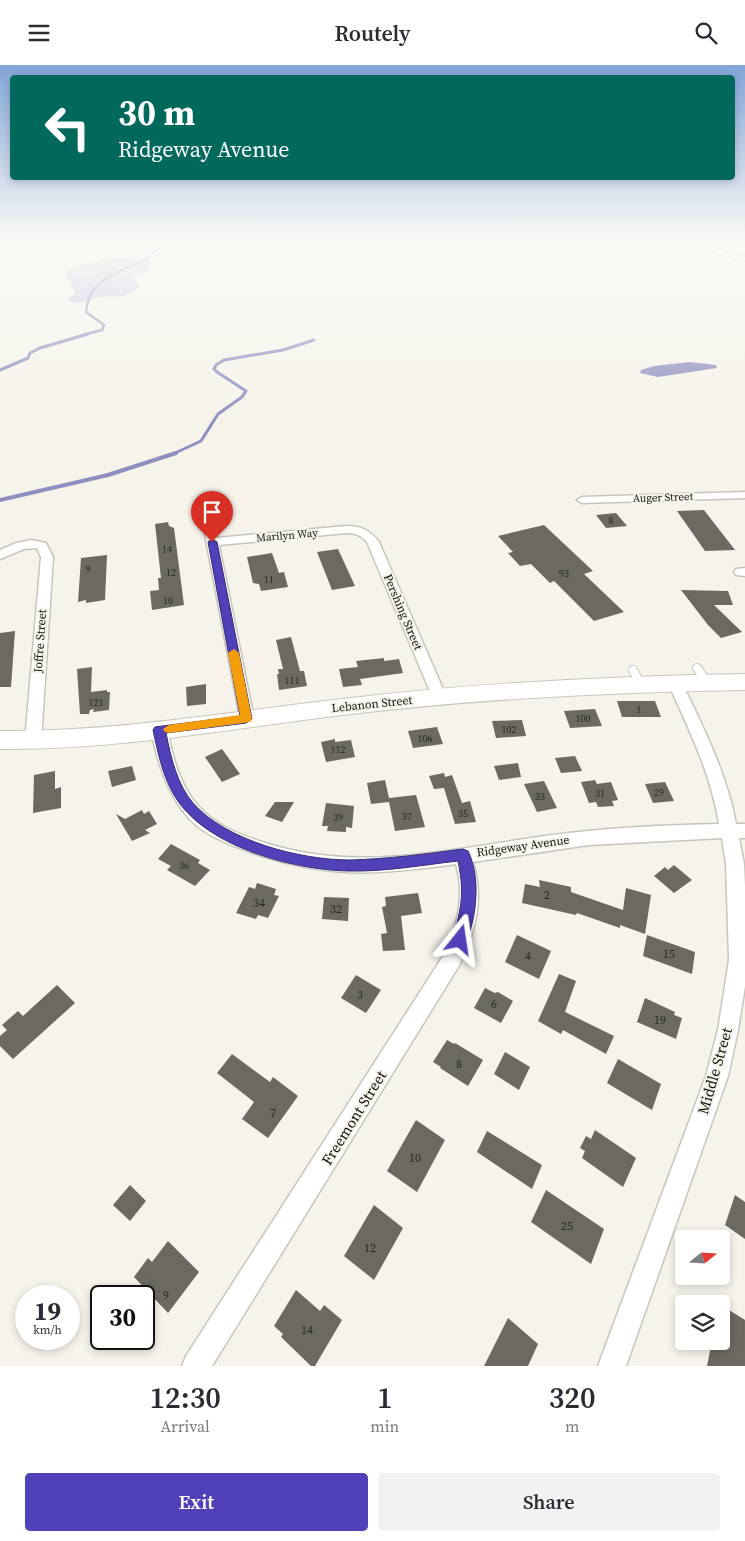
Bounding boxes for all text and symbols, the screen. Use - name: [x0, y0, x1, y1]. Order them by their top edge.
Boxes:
- text: Routely: [334, 18, 411, 48]
- icon: menu: [25, 19, 53, 47]
- icon: search: [692, 19, 720, 47]
- text: 30 m: [118, 89, 195, 137]
- icon: left: [35, 95, 100, 160]
- text: Ridgeway Avenue: [118, 134, 289, 164]
- street label: Auger Street: [633, 489, 694, 506]
- pin: [191, 491, 233, 542]
- icon: arrive: [198, 498, 226, 526]
- house number: 8: [609, 514, 614, 527]
- street label: Marilyn Way: [256, 525, 319, 546]
- house number: 14: [162, 543, 172, 556]
- house number: 9: [86, 563, 91, 576]
- house number: 12: [166, 566, 176, 579]
- house number: 93: [559, 567, 569, 580]
- street label: Pershing Street: [380, 572, 426, 653]
- house number: 11: [264, 573, 274, 586]
- house number: 10: [163, 594, 173, 607]
- street label: Joffre Street: [30, 609, 50, 674]
- house number: 111: [285, 674, 300, 687]
- street label: Lebanon Street: [331, 692, 413, 716]
- house number: 121: [89, 696, 104, 709]
- house number: 1: [637, 703, 642, 716]
- house number: 100: [576, 712, 591, 725]
- house number: 102: [502, 723, 517, 736]
- house number: 106: [418, 732, 433, 745]
- house number: 112: [331, 743, 346, 756]
- house number: 29: [654, 786, 664, 799]
- house number: 31: [595, 787, 605, 800]
- house number: 33: [535, 790, 545, 803]
- house number: 35: [458, 807, 468, 820]
- house number: 37: [402, 810, 412, 823]
- house number: 39: [333, 811, 343, 824]
- street label: Ridgeway Avenue: [476, 832, 570, 860]
- house number: 36: [179, 859, 189, 872]
- house number: 2: [544, 887, 550, 903]
- house number: 34: [253, 895, 265, 911]
- house number: 32: [330, 901, 342, 917]
- position arrow: [433, 913, 485, 965]
- house number: 15: [663, 946, 675, 962]
- house number: 4: [525, 948, 531, 964]
- house number: 3: [357, 987, 363, 1003]
- house number: 6: [491, 996, 497, 1012]
- house number: 19: [654, 1012, 666, 1028]
- street label: Middle Street: [692, 1025, 737, 1117]
- house number: 8: [456, 1056, 462, 1072]
- street label: Freemont Street: [316, 1066, 391, 1169]
- house number: 7: [270, 1105, 276, 1121]
- house number: 10: [409, 1150, 421, 1166]
- house number: 25: [561, 1218, 573, 1234]
- north arrow: [675, 1230, 730, 1285]
- map controls: [675, 1230, 730, 1350]
- house number: 12: [364, 1240, 376, 1256]
- speed limit sign: 30: [90, 1285, 155, 1350]
- house number: 9: [163, 1287, 169, 1303]
- text: 19: [34, 1294, 61, 1328]
- button: layers: [675, 1295, 730, 1350]
- text: km/h: [33, 1322, 62, 1338]
- house number: 14: [301, 1322, 313, 1338]
- text: 12:30: [149, 1377, 221, 1418]
- text: 1: [377, 1377, 393, 1418]
- text: 320: [549, 1377, 596, 1418]
- text: Arrival: [160, 1415, 210, 1437]
- text: min: [370, 1415, 399, 1437]
- text: m: [565, 1415, 579, 1437]
- button: Exit: [25, 1473, 368, 1531]
- button: Share: [378, 1473, 720, 1531]

